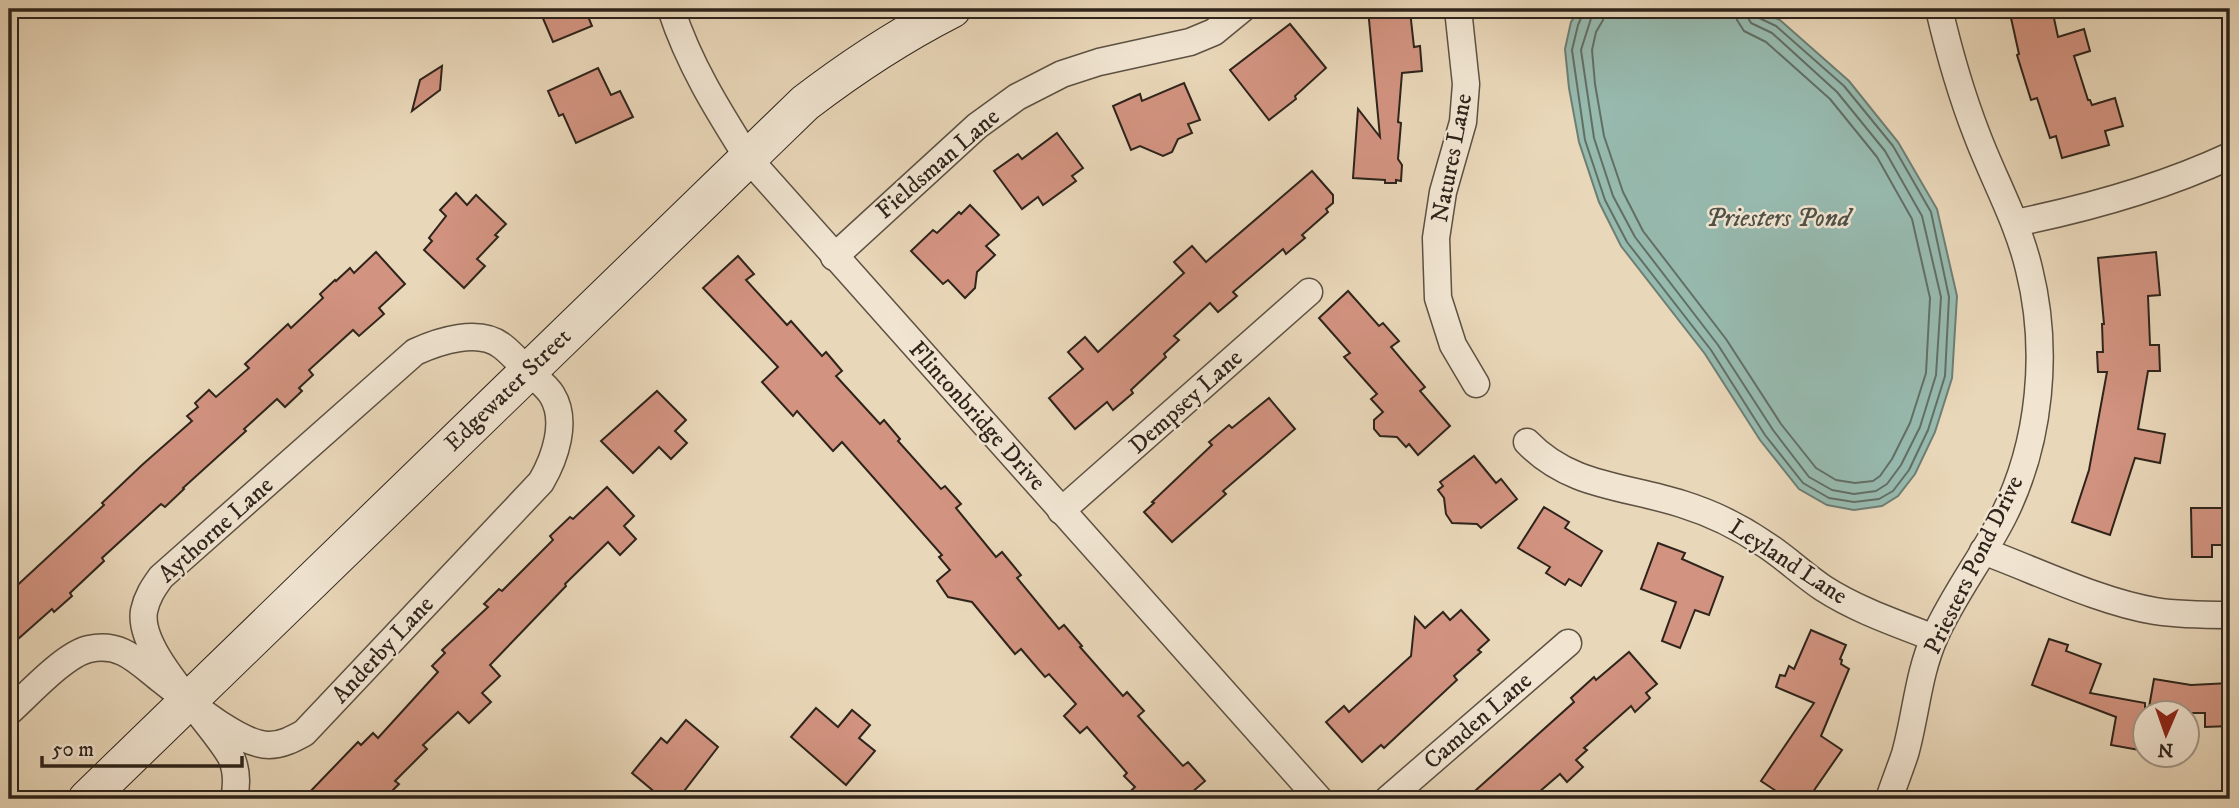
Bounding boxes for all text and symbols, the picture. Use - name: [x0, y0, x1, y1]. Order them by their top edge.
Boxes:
- street label: Natures Lane: [1425, 91, 1479, 225]
- street label: Fieldsman Lane: [870, 102, 1006, 226]
- water label: Priesters Pond: [1706, 202, 1854, 235]
- street label: Edgewater Street: [438, 322, 578, 458]
- street label: Flintonbridge Drive: [902, 335, 1052, 497]
- street label: Dempsey Lane: [1123, 343, 1249, 461]
- street label: Aythorne Lane: [152, 471, 280, 589]
- street label: Priesters Pond Drive: [1918, 471, 2030, 659]
- street label: Leyland Lane: [1723, 513, 1853, 611]
- street label: Anderby Lane: [326, 590, 440, 710]
- street label: Camden Lane: [1418, 666, 1538, 776]
- north arrow: [2130, 700, 2200, 770]
- scale bar: [42, 724, 242, 768]
- text: 50 m: [52, 737, 94, 763]
- text: N: [2157, 738, 2174, 761]

